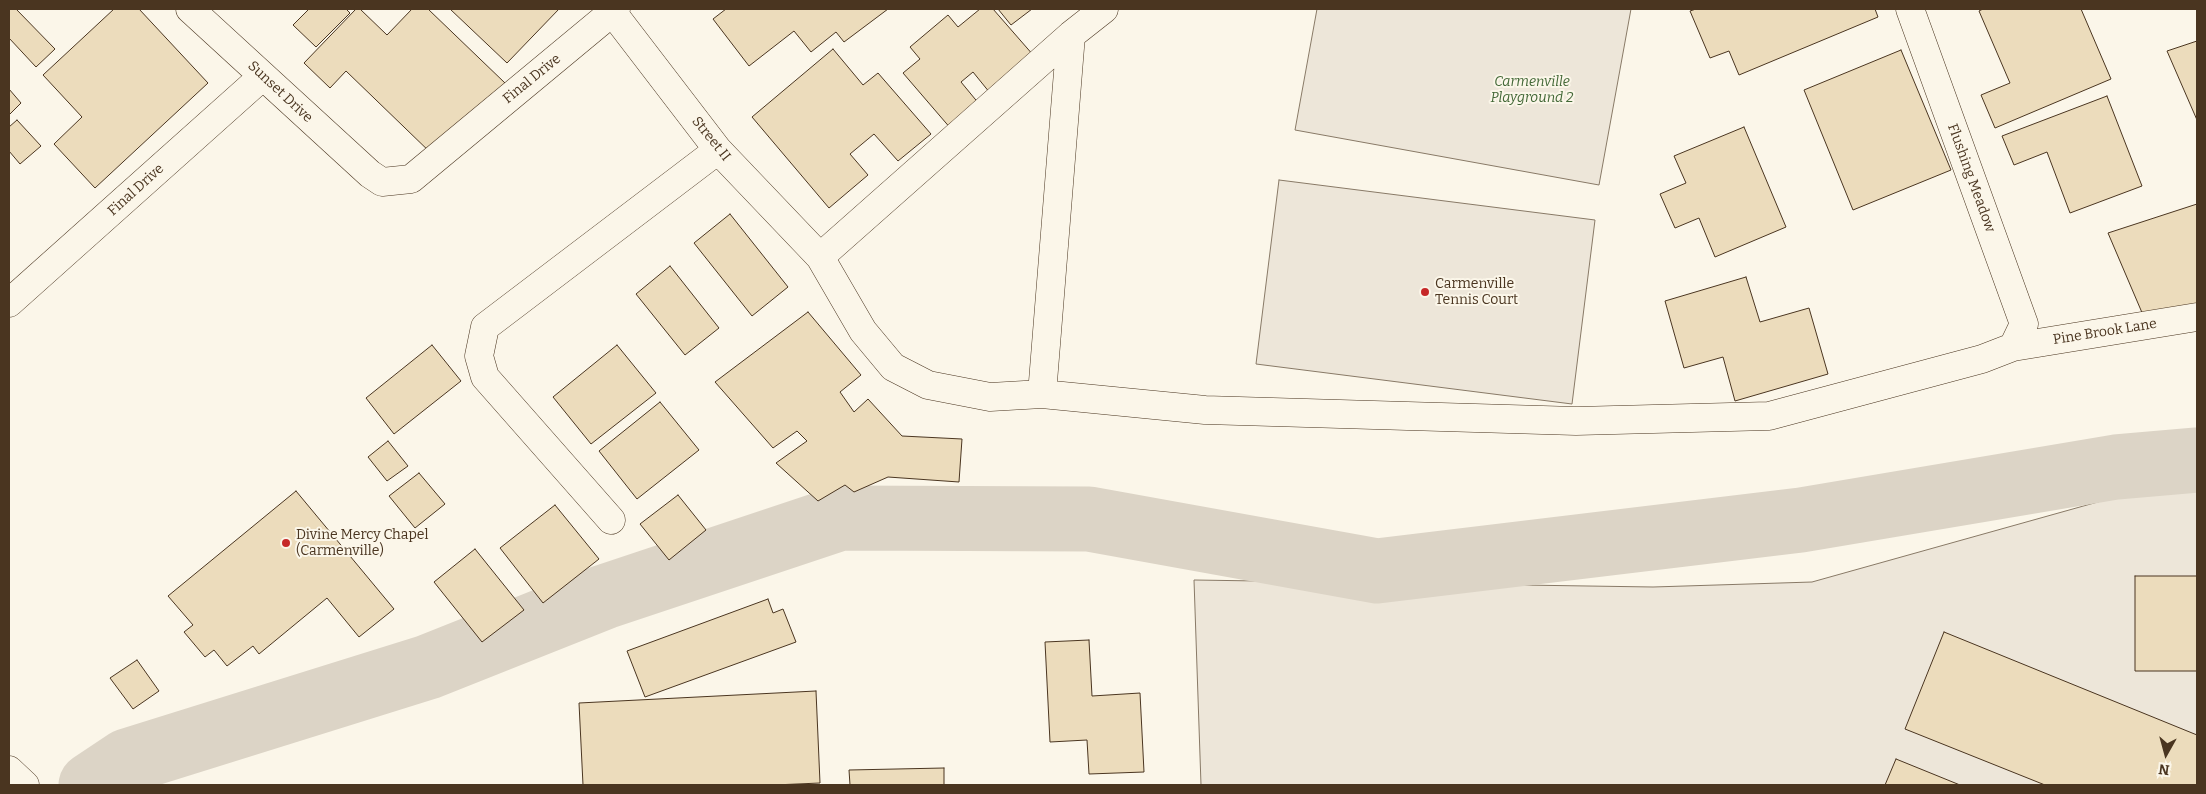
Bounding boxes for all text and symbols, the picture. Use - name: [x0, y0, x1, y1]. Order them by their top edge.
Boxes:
- street label: Final Drive: [500, 51, 564, 107]
- street label: Sunset Drive: [244, 58, 316, 126]
- park label: Carmenville Playground 2: [1491, 74, 1573, 106]
- street label: Street II: [688, 113, 734, 165]
- street label: Flushing Meadow: [1944, 121, 1998, 235]
- street label: Final Drive: [104, 160, 168, 220]
- place label: Carmenville Tennis Court: [1435, 276, 1518, 308]
- marker: Carmenville Tennis Court: [1419, 286, 1431, 298]
- street label: Pine Brook Lane: [2052, 316, 2158, 348]
- place label: Divine Mercy Chapel (Carmenville): [296, 527, 428, 560]
- marker: Divine Mercy Chapel (Carmenville): [280, 537, 292, 549]
- north arrow: [2141, 729, 2191, 779]
- text: N: [2158, 760, 2171, 778]

